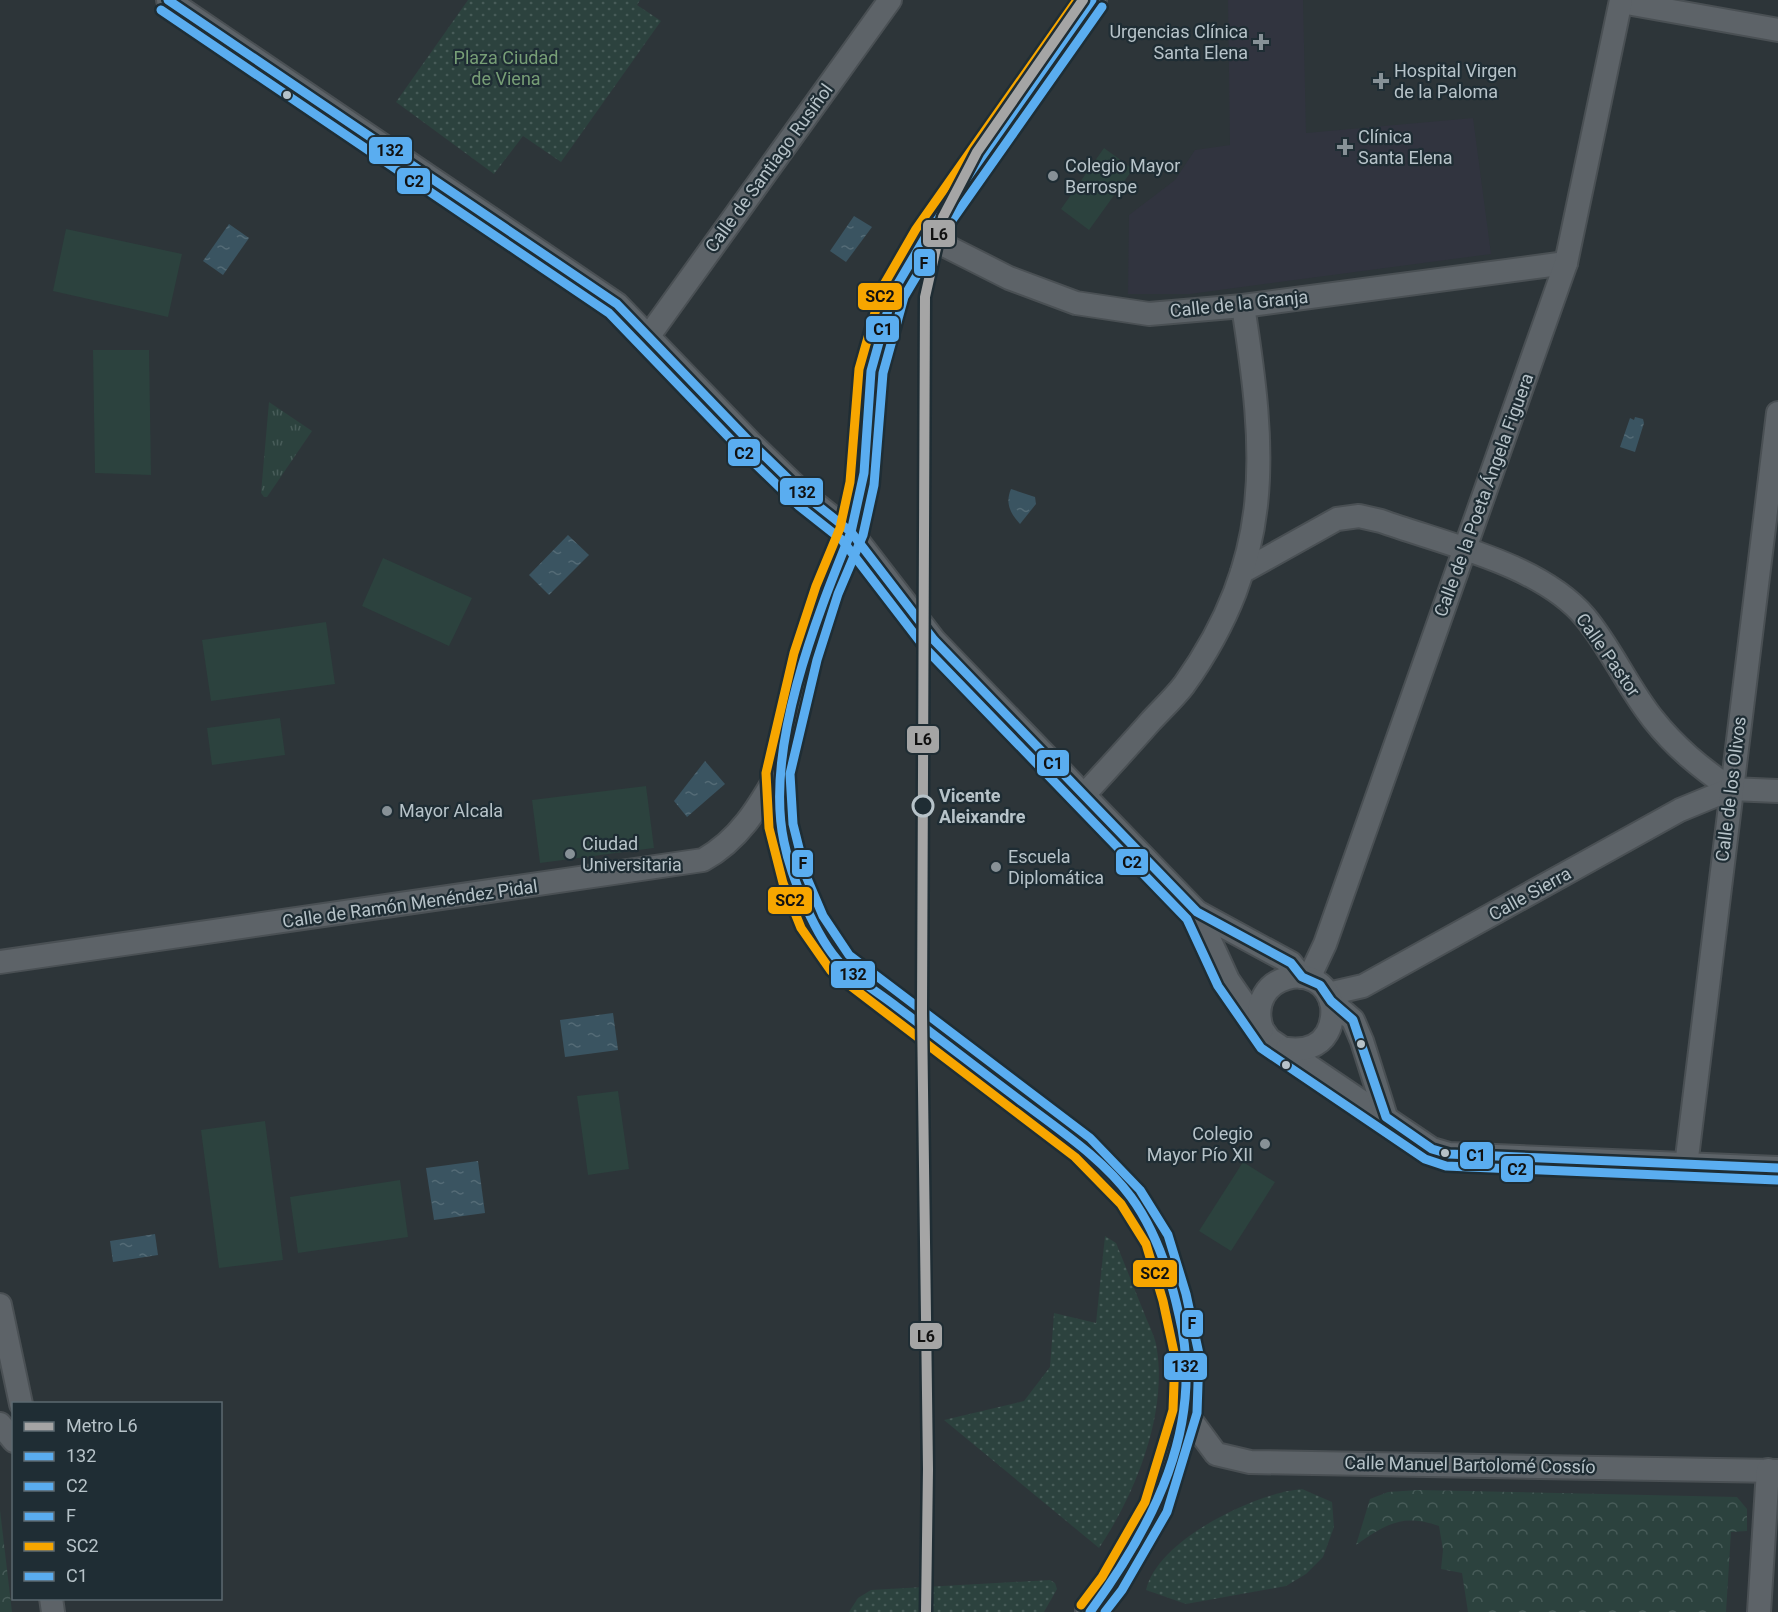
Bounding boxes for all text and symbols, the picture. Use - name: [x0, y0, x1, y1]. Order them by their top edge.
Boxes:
- place label: Urgencias Clínica Santa Elena: [1109, 21, 1248, 63]
- marker: Urgencias Clínica Santa Elena: [1252, 33, 1270, 51]
- park label: Plaza Ciudad de Viena: [454, 47, 558, 89]
- place label: Hospital Virgen de la Paloma: [1394, 60, 1517, 102]
- marker: Hospital Virgen de la Paloma: [1372, 72, 1390, 90]
- street label: Calle de Santiago Rusiñol: [700, 79, 837, 256]
- unlabelled marker: [281, 89, 293, 101]
- place label: Clínica Santa Elena: [1358, 126, 1452, 168]
- line badge: 132: [368, 136, 413, 165]
- marker: Clínica Santa Elena: [1336, 138, 1354, 156]
- text: 132: [376, 141, 404, 160]
- place label: Colegio Mayor Berrospe: [1065, 155, 1180, 197]
- line badge: C2: [396, 167, 431, 195]
- marker: Colegio Mayor Berrospe: [1046, 169, 1060, 183]
- text: C2: [404, 172, 424, 191]
- line badge: L6: [922, 219, 956, 248]
- text: L6: [930, 225, 948, 244]
- line badge: F: [913, 248, 936, 277]
- text: F: [920, 254, 929, 273]
- line badge: SC2: [857, 282, 903, 311]
- street label: Calle de la Granja: [1169, 286, 1309, 321]
- text: SC2: [865, 287, 895, 306]
- line badge: C1: [865, 315, 900, 343]
- text: C1: [873, 320, 893, 339]
- street label: Calle de la Poeta Ángela Figuera: [1430, 370, 1537, 619]
- line badge: C2: [727, 438, 761, 467]
- text: C2: [734, 444, 754, 463]
- line badge: 132: [779, 477, 824, 506]
- text: 132: [788, 483, 816, 502]
- street label: Calle Pastor: [1572, 609, 1645, 700]
- street label: Calle de los Olivos: [1711, 715, 1750, 863]
- line badge: L6: [906, 725, 940, 754]
- text: L6: [914, 730, 932, 749]
- line badge: C1: [1036, 749, 1070, 777]
- text: C1: [1043, 754, 1063, 773]
- place label: Vicente Aleixandre: [939, 785, 1026, 827]
- marker: Vicente Aleixandre: [912, 795, 934, 817]
- place label: Mayor Alcala: [399, 800, 503, 821]
- marker: Mayor Alcala: [380, 804, 394, 818]
- place label: Ciudad Universitaria: [582, 833, 682, 875]
- place label: Escuela Diplomática: [1008, 846, 1104, 888]
- marker: Ciudad Universitaria: [563, 847, 577, 861]
- line badge: C2: [1115, 848, 1149, 876]
- line badge: F: [791, 849, 814, 878]
- text: C2: [1122, 853, 1142, 872]
- text: F: [799, 854, 808, 873]
- marker: Escuela Diplomática: [989, 860, 1003, 874]
- street label: Calle Sierra: [1485, 862, 1574, 925]
- street label: Calle de Ramón Menéndez Pidal: [281, 875, 539, 932]
- line badge: SC2: [767, 886, 813, 915]
- text: SC2: [775, 891, 805, 910]
- line badge: 132: [830, 960, 876, 989]
- text: 132: [839, 965, 867, 984]
- unlabelled marker: [1355, 1038, 1367, 1050]
- unlabelled marker: [1280, 1059, 1292, 1071]
- place label: Colegio Mayor Pío XII: [1147, 1123, 1253, 1165]
- marker: Colegio Mayor Pío XII: [1258, 1137, 1272, 1151]
- line badge: C1: [1459, 1141, 1494, 1170]
- text: C1: [1466, 1146, 1486, 1165]
- unlabelled marker: [1439, 1147, 1451, 1159]
- line badge: C2: [1500, 1155, 1534, 1183]
- text: C2: [1507, 1160, 1527, 1179]
- line badge: SC2: [1132, 1259, 1178, 1288]
- text: SC2: [1140, 1264, 1170, 1283]
- line badge: F: [1181, 1309, 1204, 1338]
- text: F: [1188, 1314, 1197, 1333]
- line badge: L6: [909, 1322, 943, 1350]
- text: L6: [917, 1327, 935, 1346]
- line badge: 132: [1163, 1352, 1208, 1381]
- text: 132: [1171, 1357, 1199, 1376]
- legend: [12, 1402, 222, 1600]
- text: Metro L6: [66, 1415, 138, 1436]
- text: 132: [66, 1445, 96, 1466]
- street label: Calle Manuel Bartolomé Cossío: [1344, 1452, 1596, 1477]
- text: C2: [66, 1475, 88, 1496]
- text: F: [66, 1505, 76, 1526]
- text: SC2: [66, 1535, 99, 1556]
- text: C1: [66, 1565, 88, 1586]

